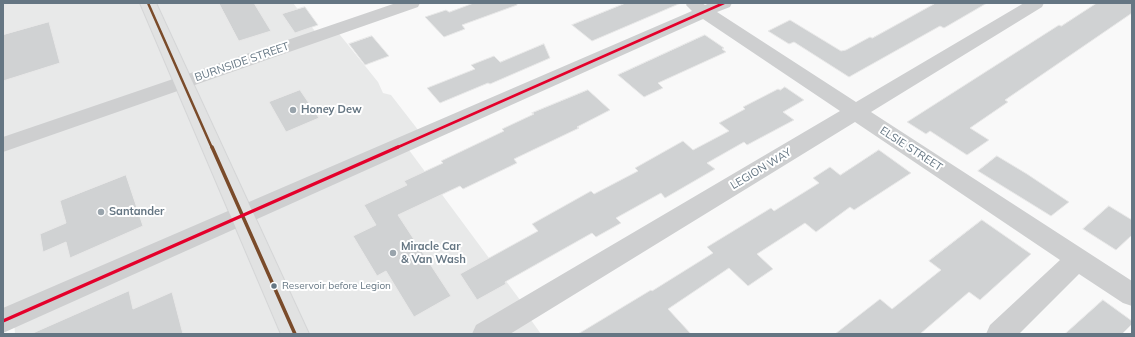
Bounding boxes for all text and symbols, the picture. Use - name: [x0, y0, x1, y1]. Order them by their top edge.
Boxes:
- street label: BURNSIDE STREET: [193, 40, 291, 84]
- place label: Honey Dew: [301, 103, 362, 117]
- marker: Honey Dew: [288, 105, 298, 115]
- street label: ELSIE STREET: [877, 124, 945, 174]
- street label: LEGION WAY: [728, 146, 794, 192]
- place label: Santander: [109, 205, 164, 219]
- marker: Santander: [96, 207, 106, 217]
- place label: Miracle Car & Van Wash: [401, 240, 466, 266]
- marker: Miracle Car & Van Wash: [388, 248, 398, 258]
- place label: Reservoir before Legion: [282, 280, 391, 292]
- marker: Reservoir before Legion: [269, 281, 279, 291]

